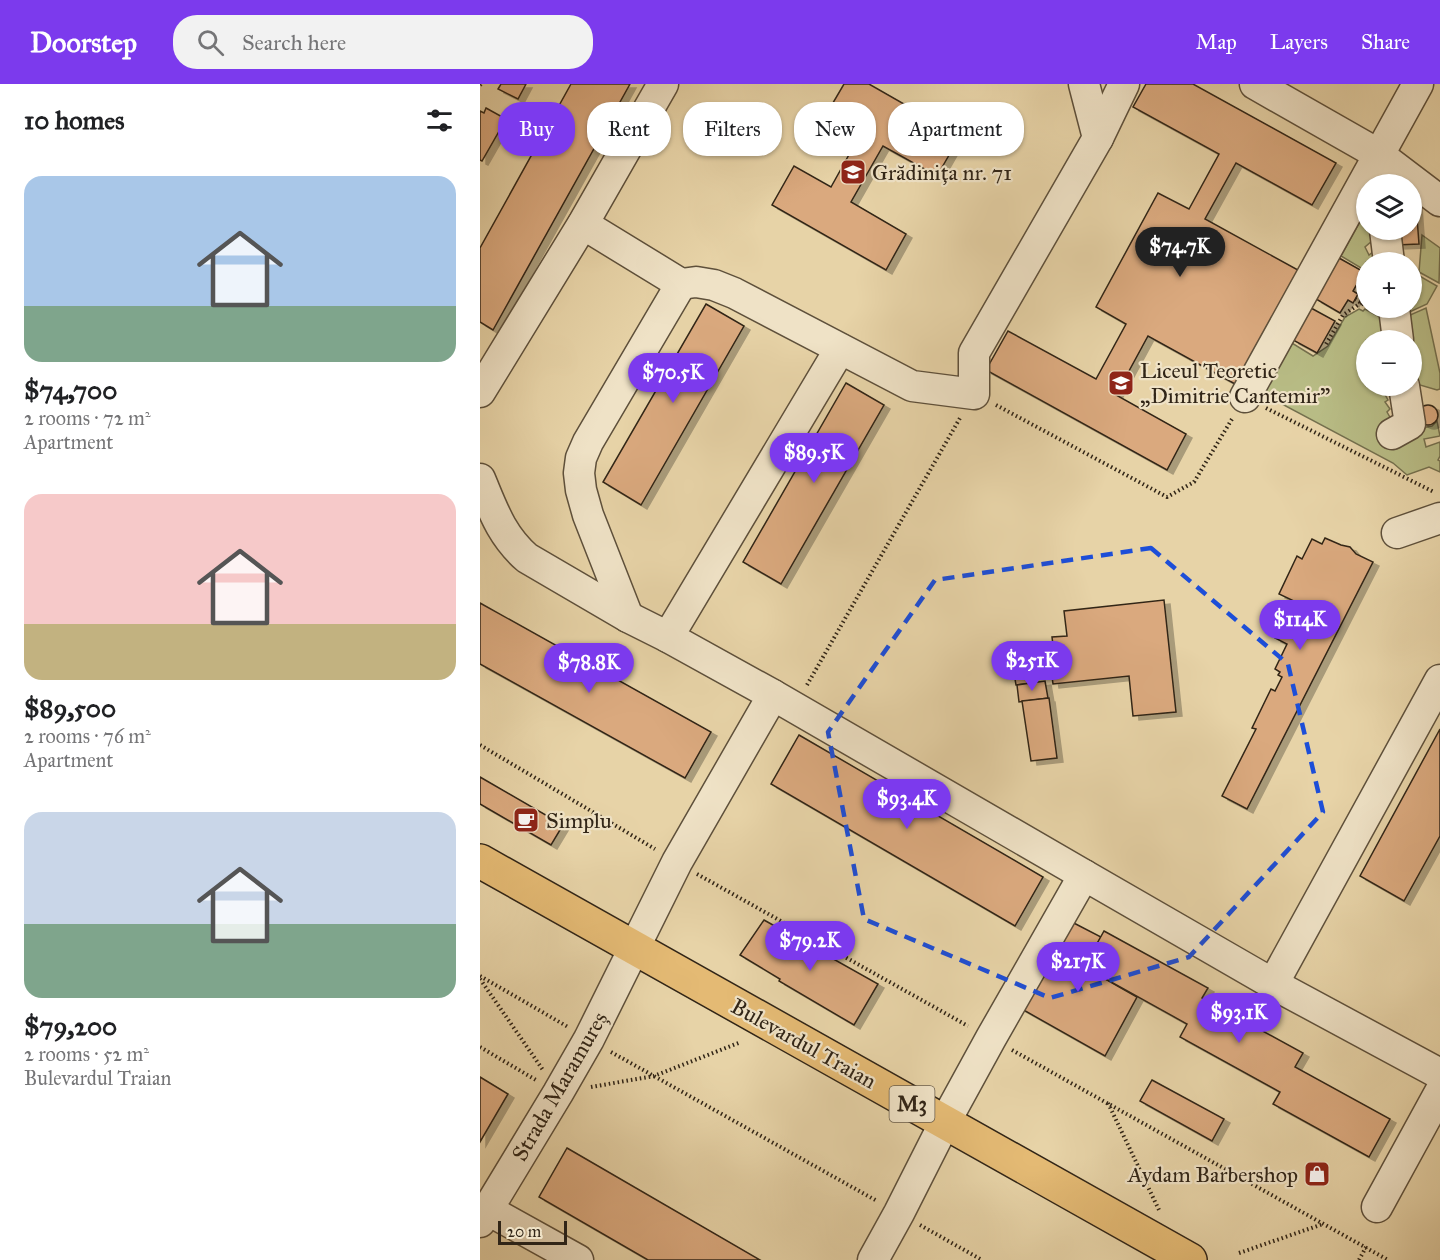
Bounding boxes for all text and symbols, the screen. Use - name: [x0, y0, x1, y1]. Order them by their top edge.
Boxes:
- search box: [173, 15, 593, 69]
- text: Doorstep: [30, 25, 137, 60]
- icon: search: [194, 26, 227, 59]
- text: Search here: [242, 29, 346, 56]
- text: Map: [1196, 29, 1237, 55]
- text: Layers: [1270, 29, 1328, 55]
- text: Share: [1361, 29, 1410, 55]
- chip: Buy: [498, 102, 575, 156]
- chip: Rent: [587, 102, 671, 156]
- chip: Filters: [683, 102, 782, 156]
- chip: New: [794, 102, 876, 156]
- chip: Apartment: [888, 102, 1024, 156]
- text: 10 homes: [24, 104, 125, 136]
- icon: filters: [423, 104, 456, 137]
- school or university icon: Grădinița nr. 71: [838, 157, 868, 187]
- place label: Grădinița nr. 71: [872, 159, 1012, 186]
- map controls: [1356, 174, 1422, 396]
- button: layers: [1356, 174, 1422, 240]
- icon: home: [186, 215, 294, 323]
- pin: $74.7K: [1131, 227, 1229, 278]
- text: $74.7K: [1149, 234, 1211, 258]
- button: +: [1356, 252, 1422, 318]
- button: −: [1356, 330, 1422, 396]
- pin: $70.5K: [624, 353, 722, 404]
- place label: Liceul Teoretic „Dimitrie Cantemir”: [1140, 357, 1330, 409]
- text: $70.5K: [642, 360, 704, 384]
- school or university icon: Liceul Teoretic „Dimitrie Cantemir”: [1106, 368, 1136, 398]
- text: $74,700: [24, 374, 117, 406]
- text: 2 rooms · 72 m²: [24, 406, 151, 430]
- text: Apartment: [24, 430, 113, 454]
- pin: $89.5K: [765, 433, 863, 484]
- text: $89.5K: [784, 440, 844, 464]
- icon: home: [186, 533, 294, 641]
- pin: $114K: [1258, 600, 1342, 651]
- text: $114K: [1273, 607, 1327, 631]
- pin: $251K: [990, 641, 1074, 692]
- pin: $78.8K: [540, 643, 638, 694]
- text: $251K: [1005, 648, 1059, 672]
- text: $78.8K: [558, 650, 620, 674]
- text: $89,500: [24, 692, 116, 724]
- text: 2 rooms · 76 m²: [24, 724, 151, 748]
- text: Apartment: [24, 748, 113, 772]
- pin: $93.4K: [858, 779, 956, 830]
- text: $93.4K: [877, 786, 937, 810]
- cafe icon: Simplu: [511, 805, 541, 835]
- place label: Simplu: [546, 807, 612, 834]
- icon: home: [186, 851, 294, 959]
- pin: $79.2K: [761, 921, 859, 972]
- text: $79.2K: [779, 928, 841, 952]
- pin: $217K: [1036, 942, 1120, 993]
- text: $217K: [1051, 949, 1105, 973]
- street label: Bulevardul Traian: [726, 992, 881, 1095]
- pin: $93.1K: [1190, 993, 1288, 1044]
- text: $93.1K: [1211, 1000, 1268, 1024]
- street label: Strada Maramureș: [506, 1007, 613, 1166]
- text: $79,200: [24, 1010, 117, 1042]
- text: 2 rooms · 52 m²: [24, 1042, 149, 1066]
- text: Bulevardul Traian: [24, 1066, 171, 1090]
- road number: M3: [890, 1086, 934, 1122]
- shop icon: Aydam Barbershop: [1302, 1159, 1332, 1189]
- place label: Aydam Barbershop: [1127, 1161, 1298, 1188]
- scale bar: [498, 1218, 567, 1246]
- text: 20 m: [507, 1222, 541, 1241]

